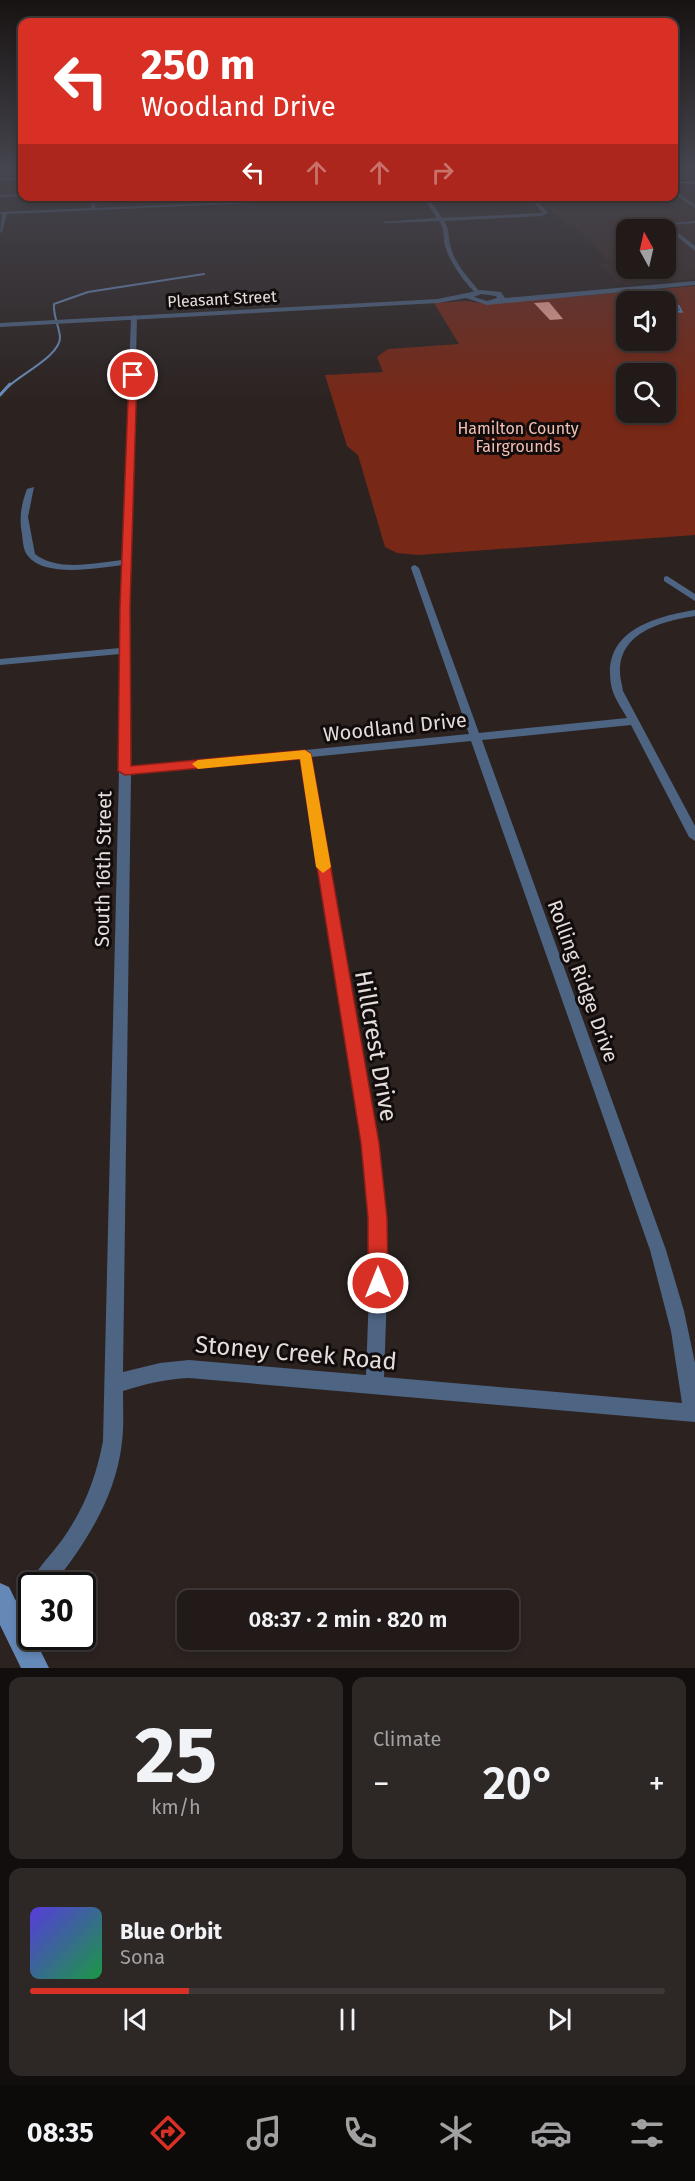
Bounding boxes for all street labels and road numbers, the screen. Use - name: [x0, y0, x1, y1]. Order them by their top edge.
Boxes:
- street label: Pleasant Street: [167, 287, 277, 311]
- street label: Woodland Drive: [322, 708, 468, 746]
- street label: South 16th Street: [90, 790, 116, 947]
- street label: Rolling Ridge Drive: [542, 896, 624, 1066]
- street label: Hillcrest Drive: [349, 968, 403, 1124]
- street label: Stoney Creek Road: [194, 1330, 398, 1376]

